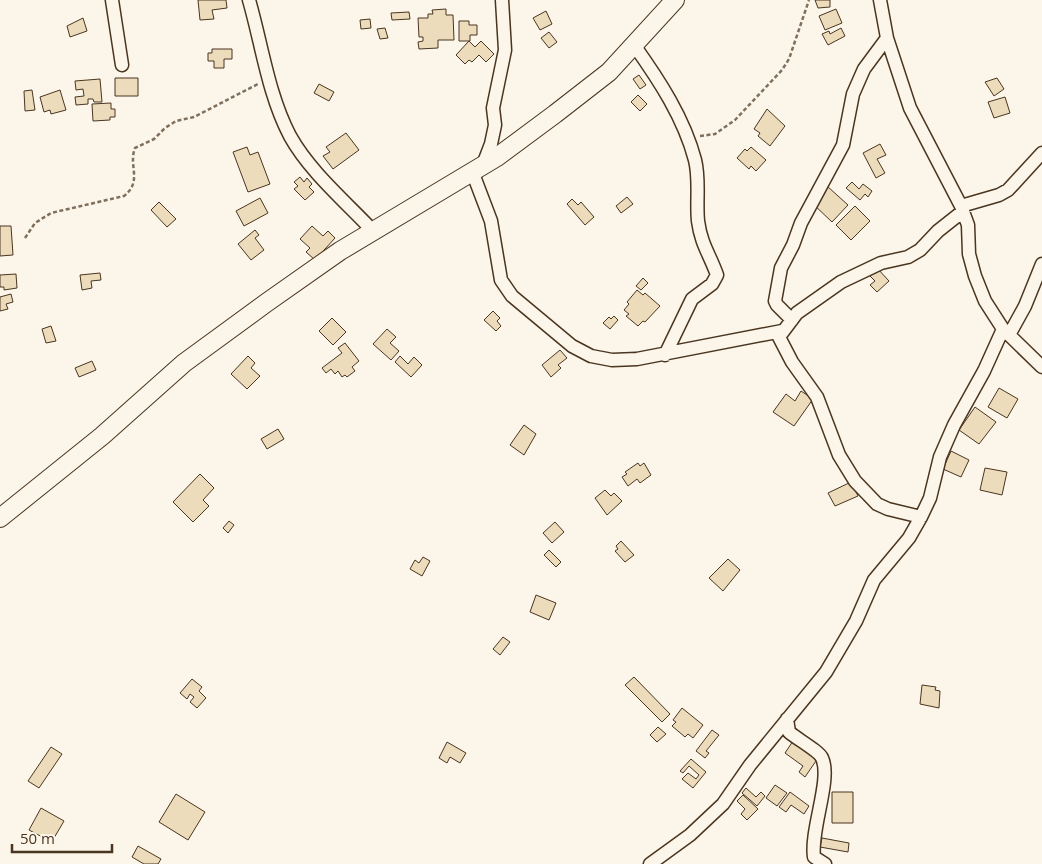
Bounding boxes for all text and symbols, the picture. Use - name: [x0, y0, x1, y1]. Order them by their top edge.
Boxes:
- scale bar: [12, 822, 112, 854]
- text: 50 m: [20, 828, 55, 848]

